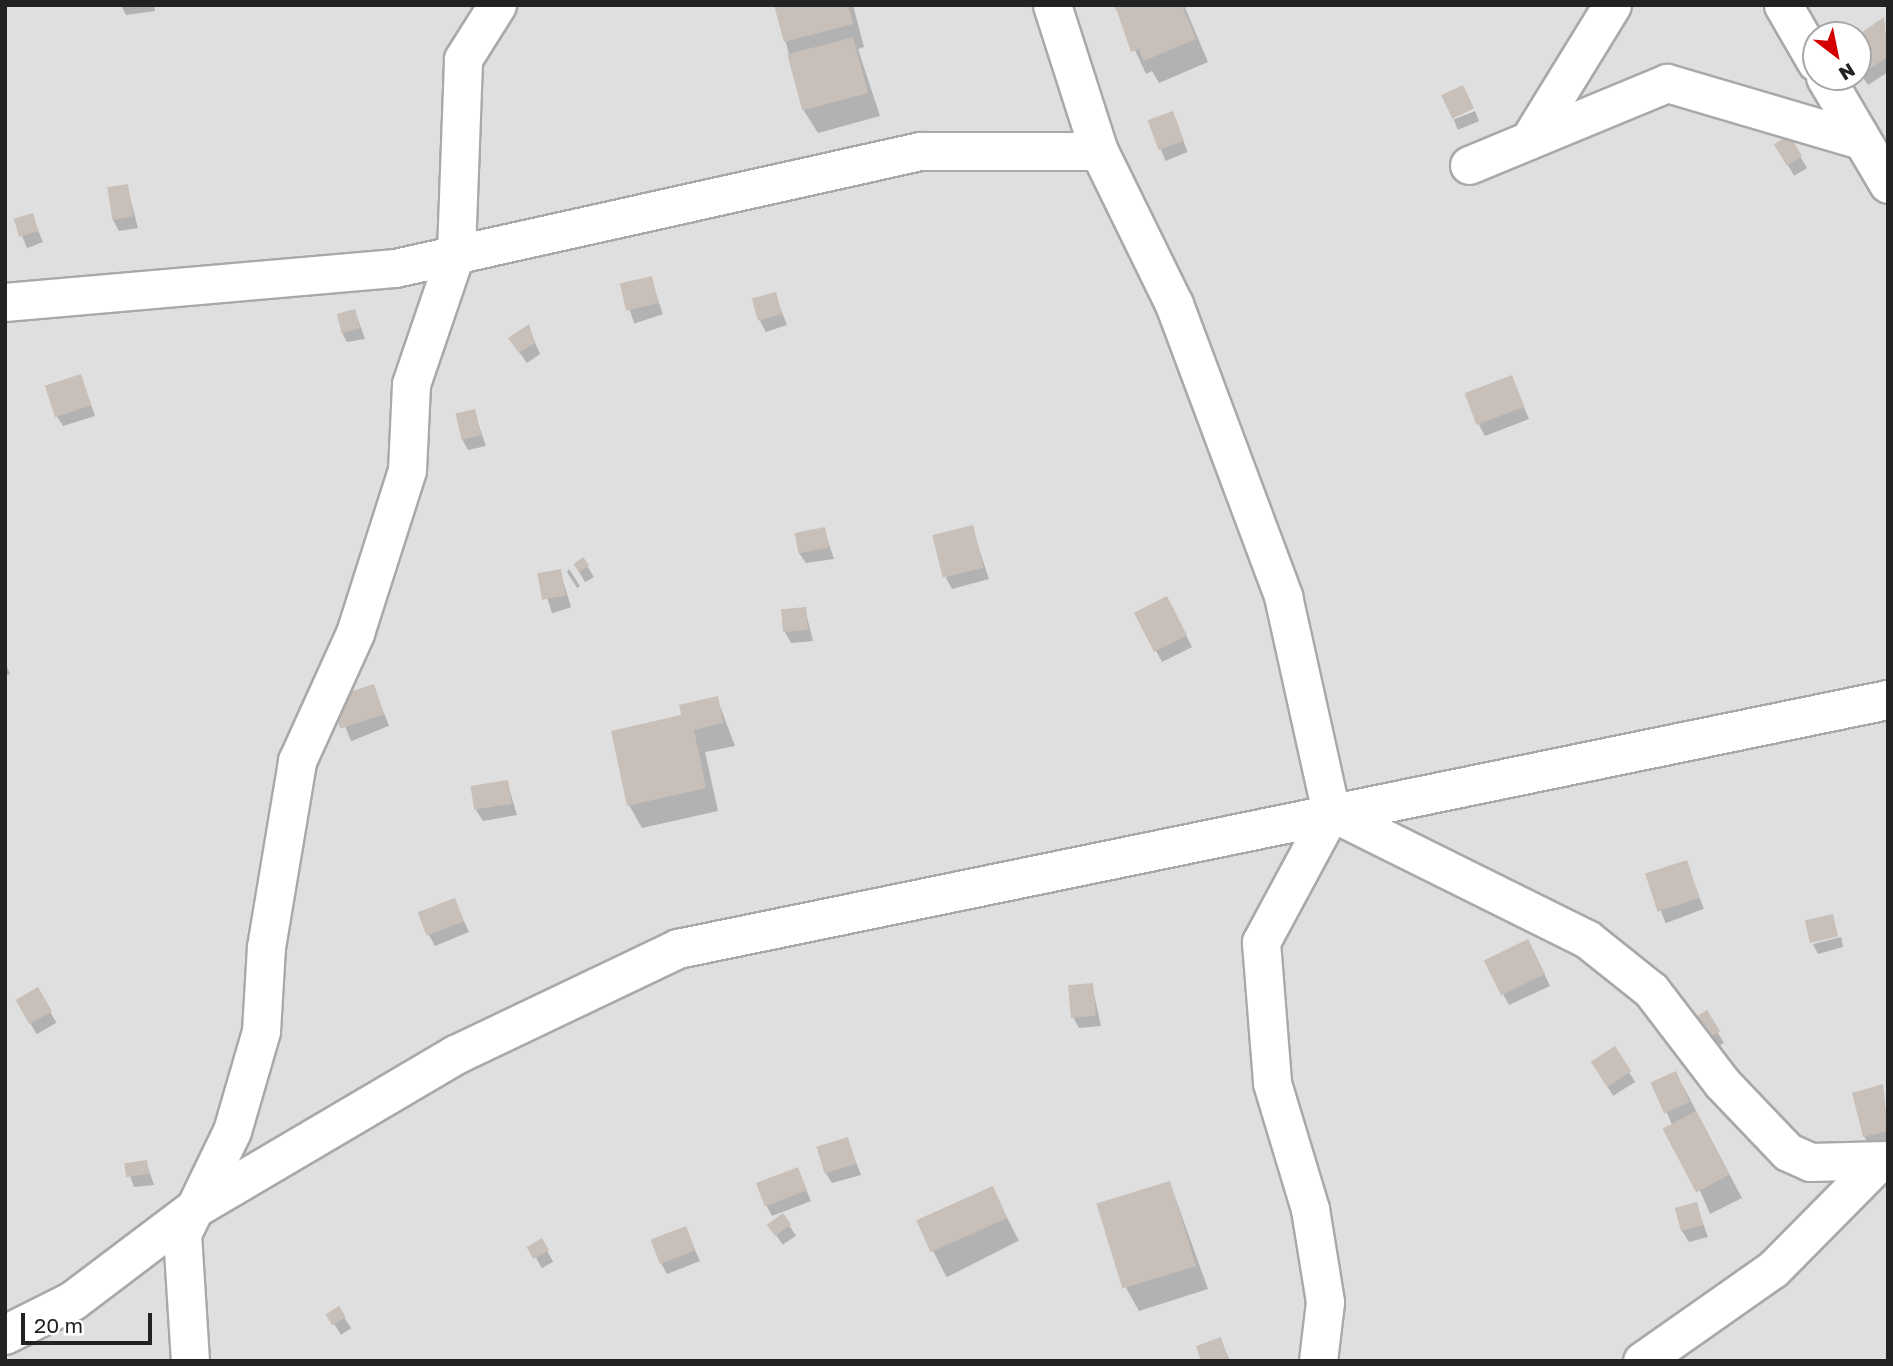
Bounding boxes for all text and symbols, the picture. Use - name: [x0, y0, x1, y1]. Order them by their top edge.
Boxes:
- north arrow: [1802, 21, 1872, 91]
- text: N: [1835, 59, 1860, 86]
- scale bar: [24, 1300, 156, 1344]
- text: 20 m: [34, 1312, 83, 1338]

